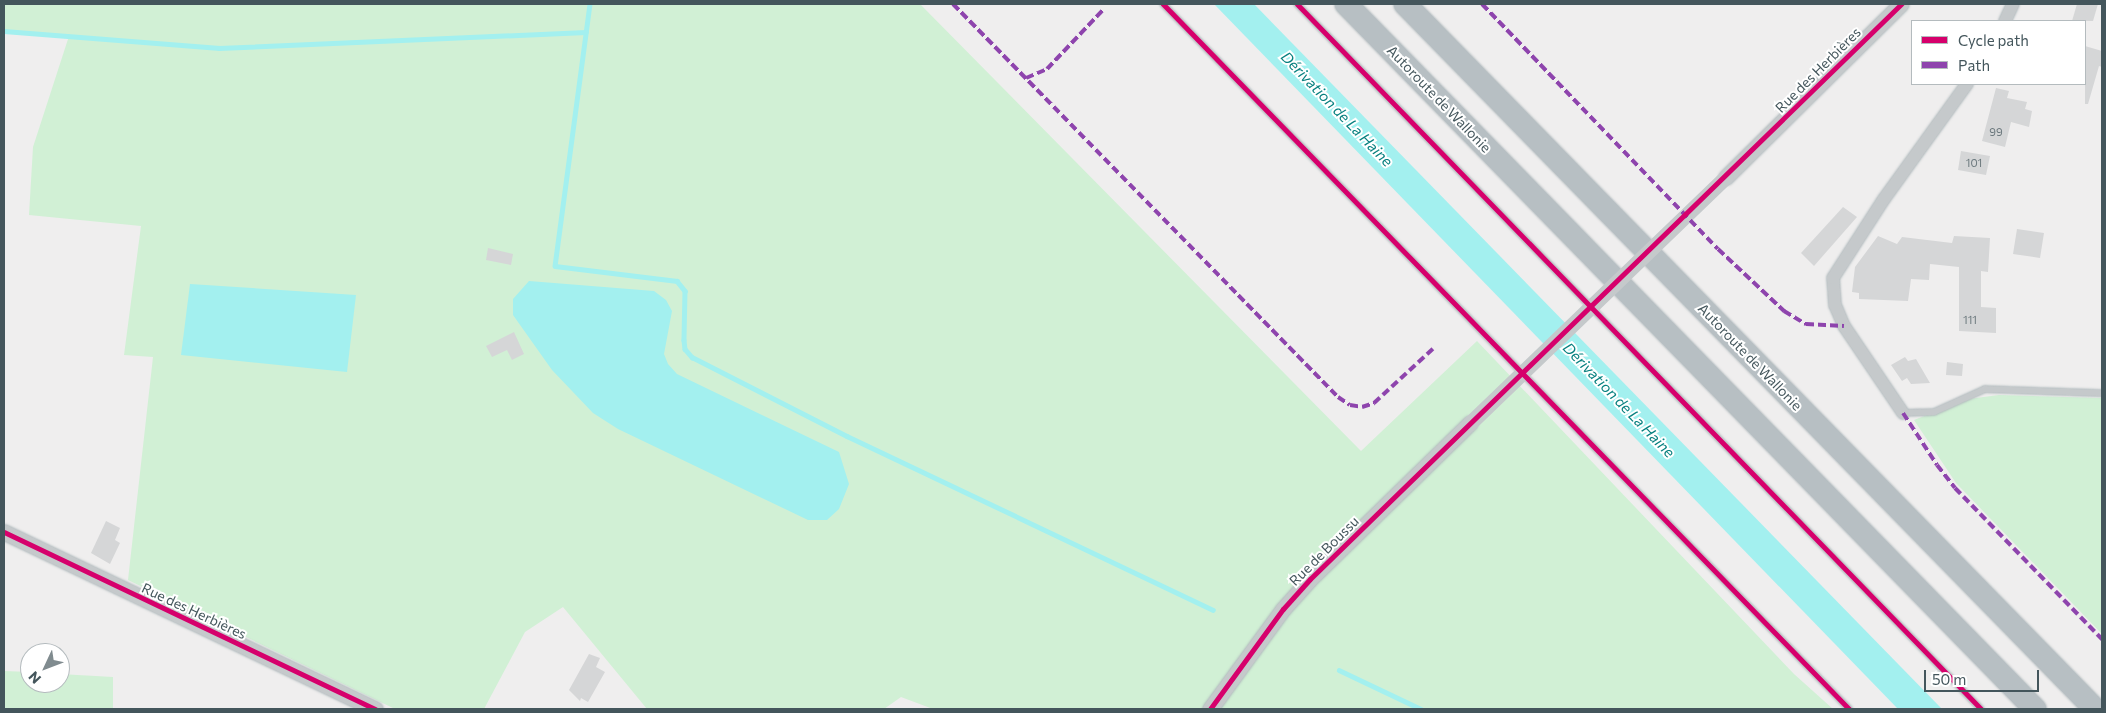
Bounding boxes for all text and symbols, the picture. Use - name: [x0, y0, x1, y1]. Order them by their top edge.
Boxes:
- legend: [1911, 20, 2086, 85]
- street label: Rue des Herbières: [1772, 24, 1864, 116]
- text: Cycle path: [1958, 31, 2029, 49]
- street label: Autoroute de Wallonie: [1384, 42, 1494, 156]
- water label: Dérivation de La Haine: [1277, 48, 1397, 170]
- text: Path: [1958, 56, 1990, 74]
- house number: 99: [1989, 125, 2003, 139]
- house number: 101: [1966, 156, 1982, 170]
- street label: Autoroute de Wallonie: [1695, 300, 1805, 414]
- house number: 111: [1963, 313, 1977, 327]
- water label: Dérivation de La Haine: [1559, 339, 1679, 461]
- street label: Rue de Boussu: [1286, 513, 1362, 589]
- street label: Rue des Herbières: [139, 579, 249, 643]
- north arrow: [20, 643, 70, 693]
- scale bar: [1926, 660, 2041, 692]
- text: N: [25, 668, 44, 688]
- text: 50 m: [1932, 670, 1966, 688]

